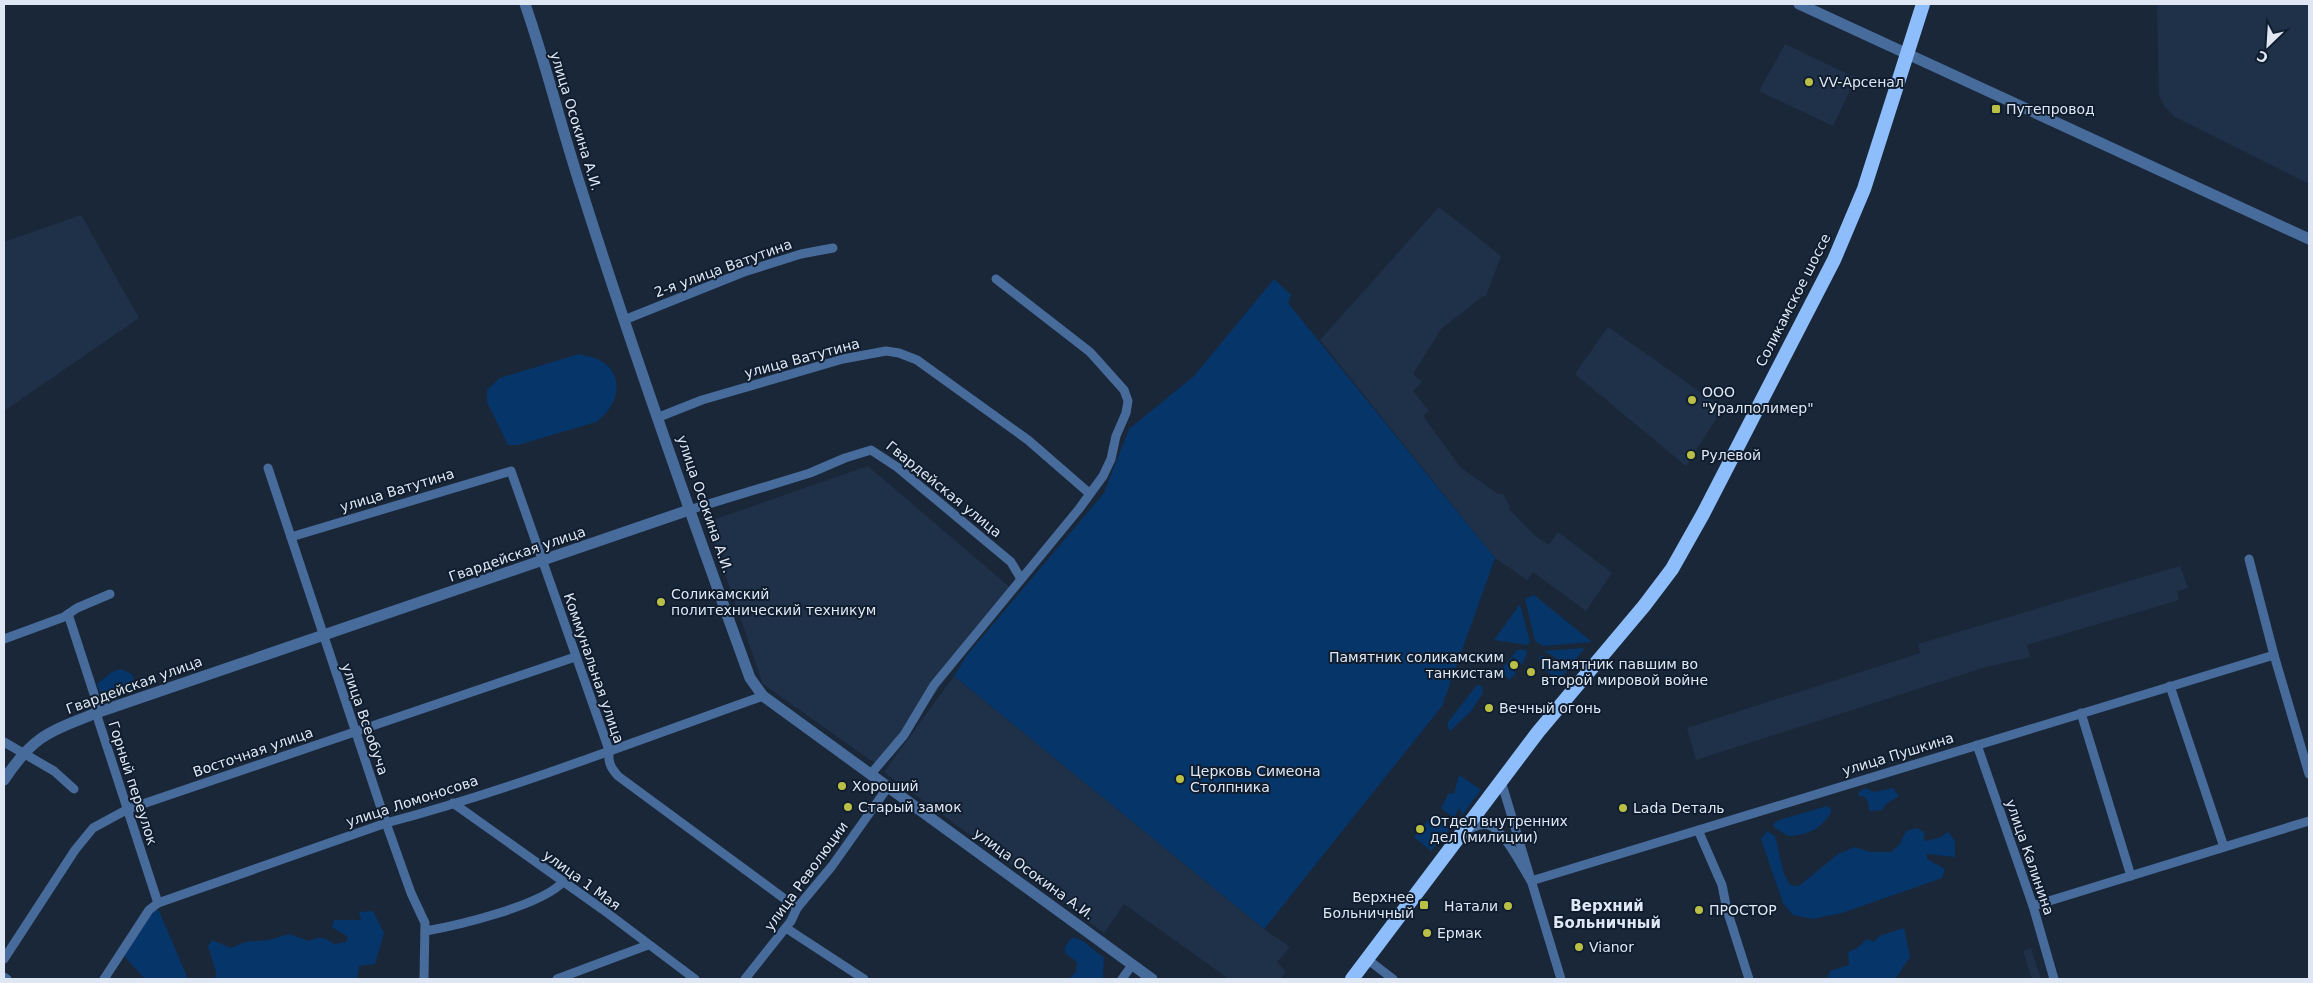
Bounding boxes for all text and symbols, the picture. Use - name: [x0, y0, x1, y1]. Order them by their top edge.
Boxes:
- north arrow: [2243, 20, 2293, 70]
- text: С: [2254, 47, 2271, 66]
- street label: улица Осокина А.И.: [547, 49, 605, 193]
- place label: VV-Арсенал: [1819, 74, 1904, 90]
- marker: VV-Арсенал: [1803, 76, 1815, 88]
- place label: Путепровод: [2006, 101, 2095, 117]
- marker: Путепровод: [1990, 103, 2002, 115]
- street label: Соликамское шоссе: [1752, 231, 1834, 369]
- street label: 2-я улица Ватутина: [652, 236, 794, 300]
- street label: улица Ватутина: [743, 335, 861, 381]
- place label: OOO "Уралполимер": [1702, 384, 1814, 416]
- marker: OOO "Уралполимер": [1686, 394, 1698, 406]
- street label: улица Осокина А.И.: [674, 433, 736, 575]
- street label: Гвардейская улица: [883, 438, 1005, 540]
- place label: Рулевой: [1701, 447, 1761, 463]
- marker: Рулевой: [1685, 449, 1697, 461]
- street label: улица Ватутина: [338, 465, 456, 515]
- street label: Гвардейская улица: [446, 523, 588, 585]
- place label: Соликамский политехнический техникум: [671, 586, 876, 618]
- street label: Коммунальная улица: [561, 591, 627, 745]
- marker: Соликамский политехнический техникум: [655, 596, 667, 608]
- place label: Памятник соликамским танкистам: [1329, 649, 1504, 681]
- street label: Гвардейская улица: [64, 653, 204, 717]
- place label: Памятник павшим во второй мировой войне: [1541, 656, 1708, 688]
- marker: Памятник соликамским танкистам: [1508, 659, 1520, 671]
- street label: улица Всеобуча: [338, 661, 392, 777]
- marker: Памятник павшим во второй мировой войне: [1525, 666, 1537, 678]
- place label: Вечный огонь: [1499, 700, 1601, 716]
- marker: Вечный огонь: [1483, 702, 1495, 714]
- street label: Горный переулок: [105, 719, 161, 847]
- street label: Восточная улица: [191, 724, 315, 780]
- street label: улица Пушкина: [1840, 729, 1956, 779]
- place label: Церковь Симеона Столпника: [1190, 763, 1321, 795]
- street label: улица Ломоносова: [344, 772, 480, 830]
- marker: Церковь Симеона Столпника: [1174, 773, 1186, 785]
- place label: Хороший: [852, 778, 919, 794]
- marker: Хороший: [836, 780, 848, 792]
- street label: улица Калинина: [2003, 797, 2057, 917]
- place label: Старый замок: [858, 799, 962, 815]
- place label: Lada Dеталь: [1633, 800, 1725, 816]
- marker: Старый замок: [842, 801, 854, 813]
- marker: Lada Dеталь: [1617, 802, 1629, 814]
- place label: Отдел внутренних дел (милиции): [1430, 813, 1568, 845]
- street label: улица Революции: [761, 818, 851, 934]
- marker: Отдел внутренних дел (милиции): [1414, 823, 1426, 835]
- street label: улица Осокина А.И.: [971, 825, 1097, 923]
- street label: улица 1 Мая: [540, 847, 624, 913]
- place label: Верхнее Больничный: [1323, 889, 1414, 921]
- district label: Верхний Больничный: [1553, 897, 1661, 932]
- place label: Натали: [1444, 898, 1498, 914]
- marker: Верхнее Больничный: [1418, 899, 1430, 911]
- marker: Натали: [1502, 900, 1514, 912]
- place label: ПРОСТОР: [1709, 902, 1777, 918]
- marker: ПРОСТОР: [1693, 904, 1705, 916]
- place label: Ермак: [1437, 925, 1482, 941]
- marker: Ермак: [1421, 927, 1433, 939]
- place label: Vianor: [1589, 939, 1634, 955]
- marker: Vianor: [1573, 941, 1585, 953]

